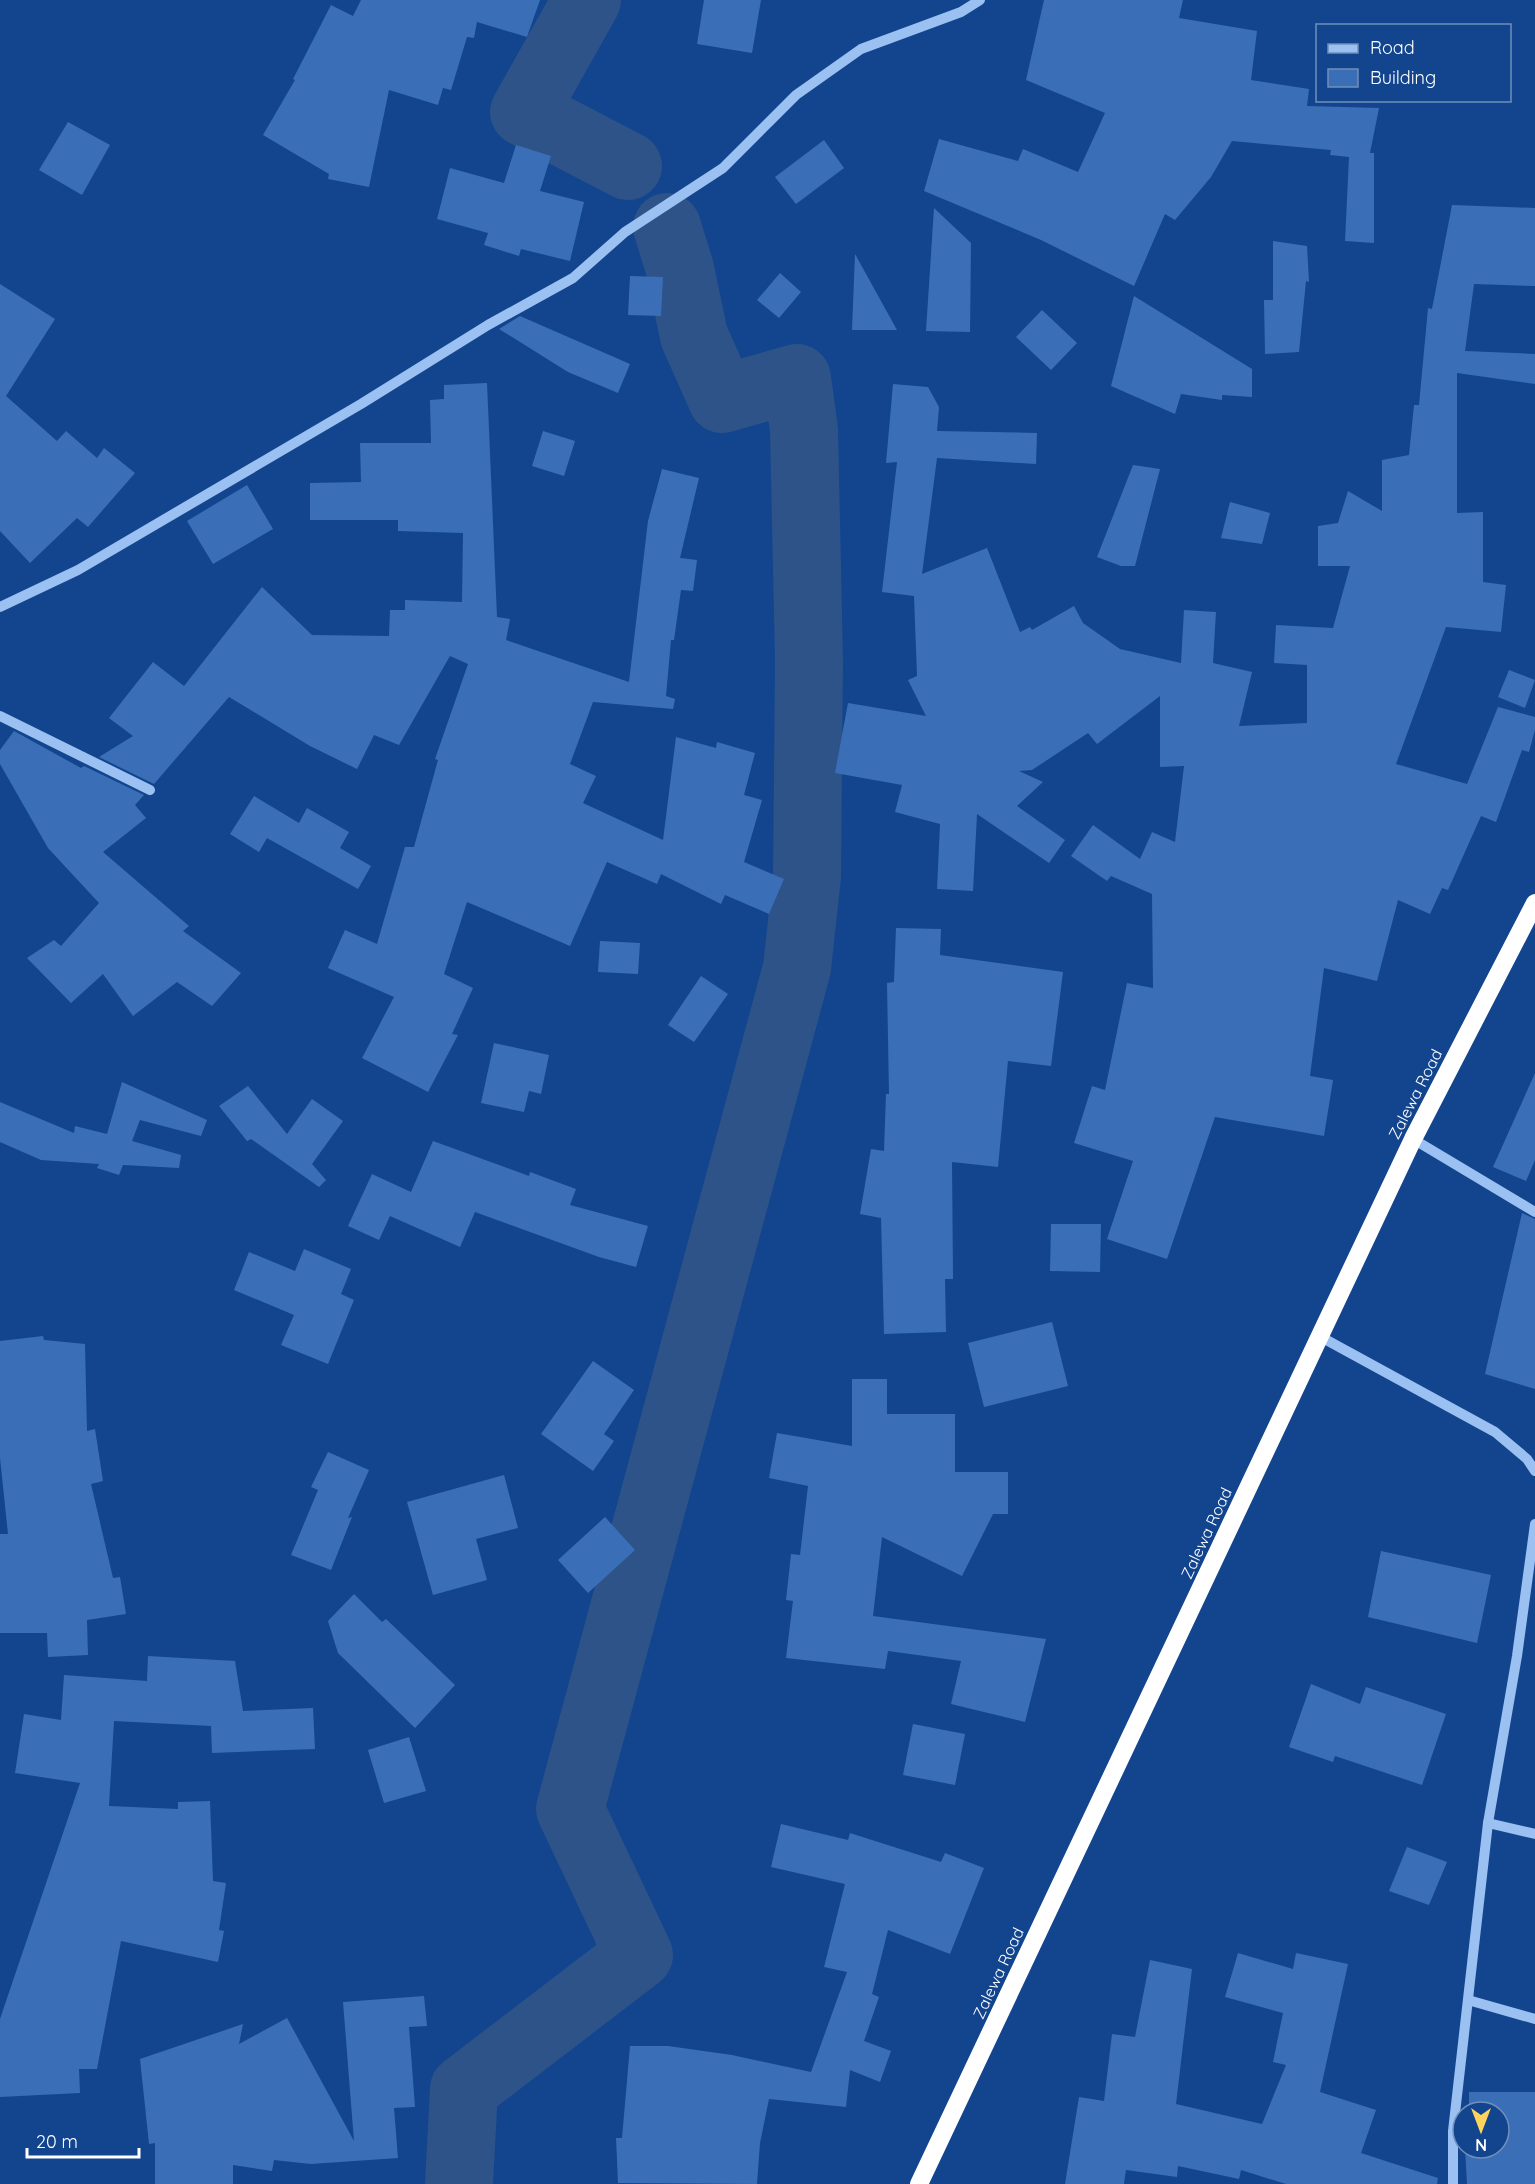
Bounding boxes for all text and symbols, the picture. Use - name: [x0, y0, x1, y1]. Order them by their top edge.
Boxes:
- legend: [1316, 24, 1511, 102]
- text: Road: [1370, 36, 1415, 59]
- text: Building: [1370, 66, 1436, 89]
- street label: Zalewa Road: [1384, 1046, 1446, 1142]
- street label: Zalewa Road: [1176, 1484, 1236, 1582]
- street label: Zalewa Road: [968, 1924, 1028, 2022]
- north arrow: [1451, 2100, 1511, 2160]
- scale bar: [27, 2121, 140, 2159]
- text: 20 m: [36, 2130, 78, 2153]
- text: N: [1475, 2135, 1487, 2155]

